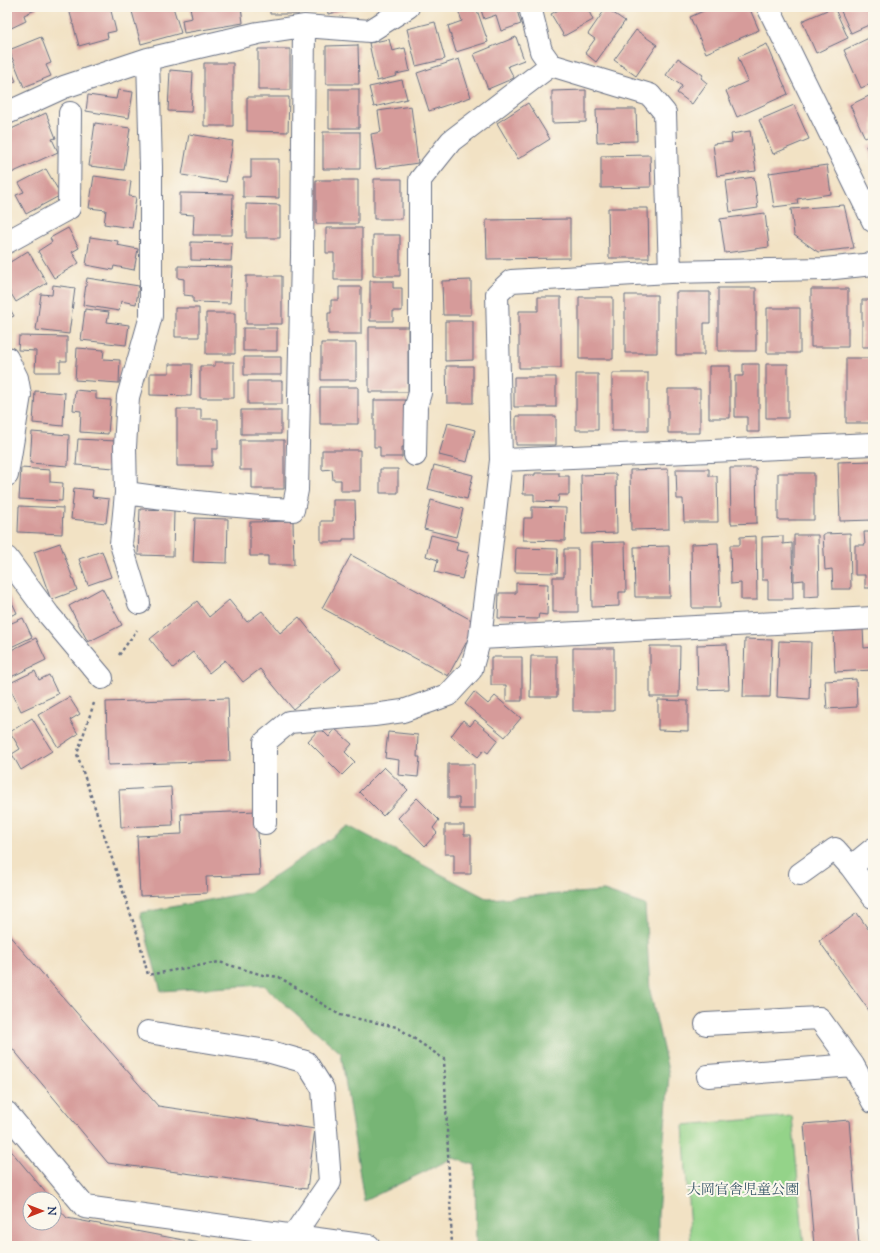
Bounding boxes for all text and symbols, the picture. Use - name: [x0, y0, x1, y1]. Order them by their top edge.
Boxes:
- park label: 大岡官舎児童公園: [687, 1181, 799, 1201]
- north arrow: [22, 1191, 62, 1231]
- text: N: [43, 1206, 59, 1216]

